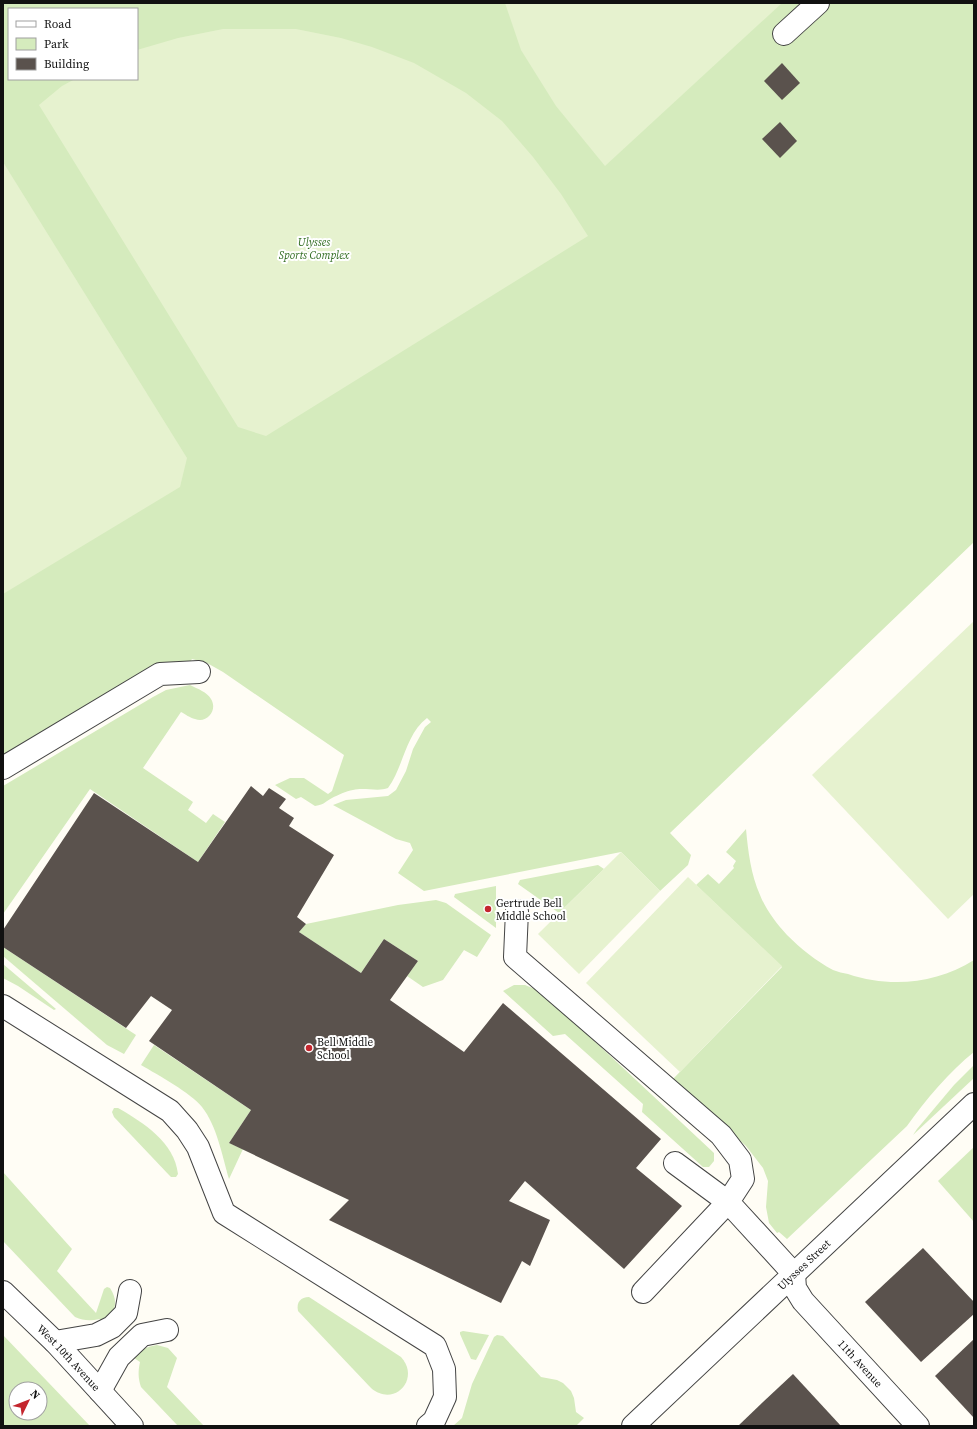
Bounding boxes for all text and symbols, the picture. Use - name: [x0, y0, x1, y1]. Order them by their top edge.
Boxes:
- legend: [8, 8, 138, 80]
- text: Road: [44, 16, 71, 32]
- text: Park: [44, 36, 69, 52]
- text: Building: [44, 56, 89, 72]
- park label: Ulysses Sports Complex: [279, 235, 350, 263]
- place label: Gertrude Bell Middle School: [496, 896, 566, 924]
- marker: Gertrude Bell Middle School: [483, 904, 493, 914]
- place label: Bell Middle School: [317, 1035, 373, 1063]
- marker: Bell Middle School: [304, 1043, 314, 1053]
- street label: Ulysses Street: [774, 1236, 834, 1294]
- street label: West 10th Avenue: [33, 1321, 104, 1395]
- street label: 11th Avenue: [834, 1336, 886, 1391]
- north arrow: [8, 1381, 48, 1421]
- text: N: [27, 1386, 43, 1403]

